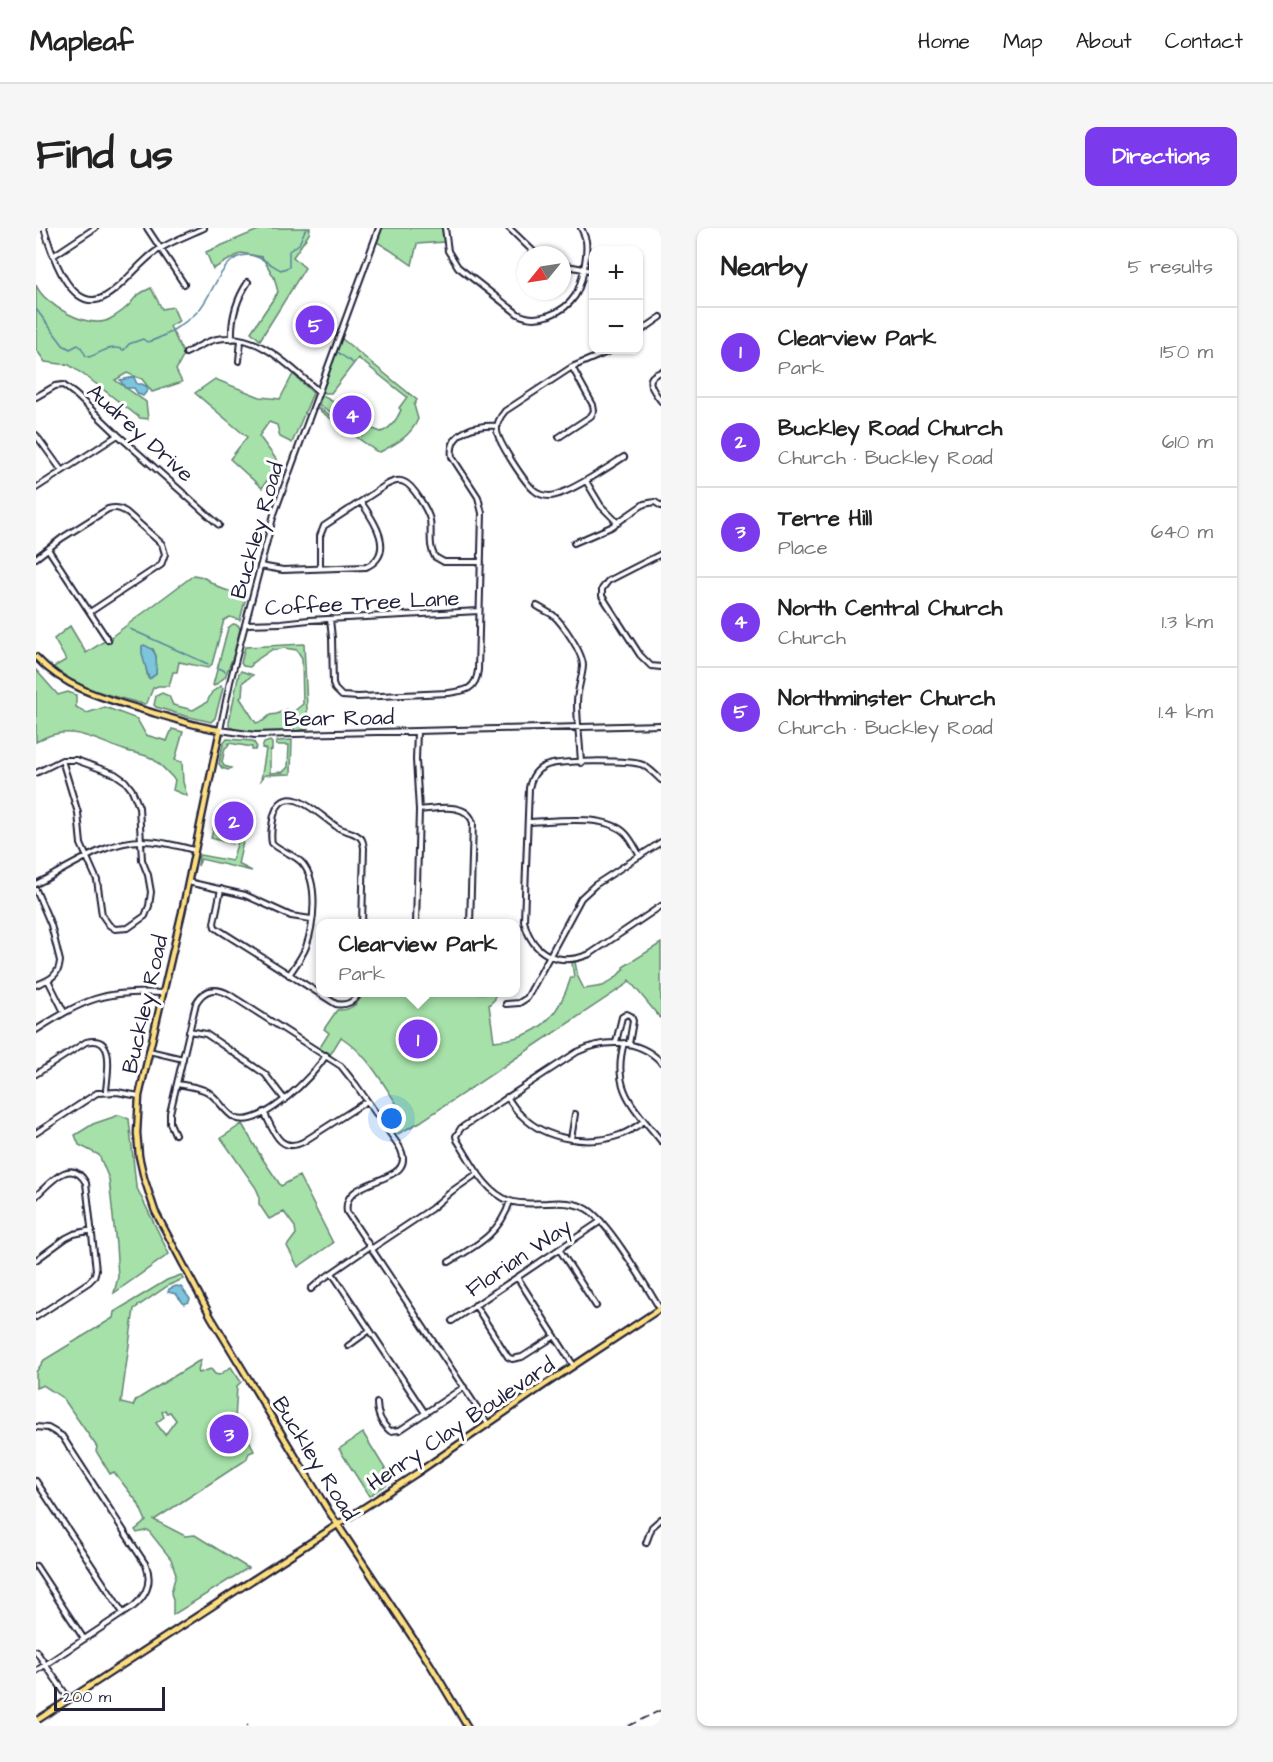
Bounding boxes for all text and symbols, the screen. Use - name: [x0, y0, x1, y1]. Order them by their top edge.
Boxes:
- text: Mapleaf: [30, 22, 133, 61]
- text: Home: [918, 27, 970, 56]
- text: Map: [1003, 27, 1043, 56]
- text: About: [1076, 27, 1132, 56]
- text: Contact: [1165, 27, 1243, 56]
- text: Find us: [36, 127, 173, 185]
- button: Directions: [1085, 127, 1237, 186]
- north arrow: [517, 246, 571, 300]
- map controls: [589, 246, 643, 354]
- button: +: [589, 246, 643, 300]
- text: Nearby: [721, 249, 808, 285]
- text: 5 results: [1128, 253, 1213, 281]
- button: −: [589, 300, 643, 354]
- pin: 5: [296, 302, 334, 348]
- text: Clearview Park: [778, 323, 936, 354]
- text: 1: [739, 338, 742, 366]
- text: 150 m: [1160, 338, 1213, 366]
- text: Park: [778, 354, 824, 382]
- street label: Audrey Drive: [79, 377, 200, 490]
- pin: 4: [332, 392, 372, 438]
- text: Buckley Road Church: [778, 413, 1002, 444]
- text: 2: [735, 428, 746, 456]
- text: 610 m: [1162, 428, 1213, 456]
- text: Church · Buckley Road: [778, 444, 993, 472]
- street label: Buckley Road: [223, 458, 293, 603]
- text: Terre Hill: [778, 503, 872, 534]
- text: 3: [735, 518, 746, 546]
- text: 640 m: [1151, 518, 1213, 546]
- text: Place: [778, 534, 828, 562]
- street label: Coffee Tree Lane: [264, 583, 460, 624]
- text: North Central Church: [778, 593, 1002, 624]
- text: 4: [734, 608, 747, 636]
- text: 1.3 km: [1162, 608, 1213, 636]
- text: Church: [778, 624, 846, 652]
- text: Northminster Church: [778, 683, 995, 714]
- text: 5: [733, 698, 748, 726]
- text: 1.4 km: [1158, 698, 1213, 726]
- street label: Bear Road: [284, 702, 394, 735]
- text: Church · Buckley Road: [778, 714, 993, 742]
- pin: 2: [214, 798, 254, 844]
- popup: [316, 919, 520, 997]
- text: Clearview Park: [339, 929, 497, 960]
- street label: Buckley Road: [114, 932, 177, 1077]
- text: Park: [339, 960, 385, 988]
- pin: 1: [398, 1016, 437, 1062]
- your location: [377, 1104, 406, 1133]
- street label: Florian Way: [460, 1211, 578, 1306]
- street label: Henry Clay Boulevard: [361, 1350, 562, 1500]
- street label: Buckley Road: [263, 1391, 365, 1527]
- pin: 3: [210, 1412, 248, 1456]
- scale bar: [54, 1684, 165, 1712]
- text: 200 m: [63, 1686, 111, 1708]

